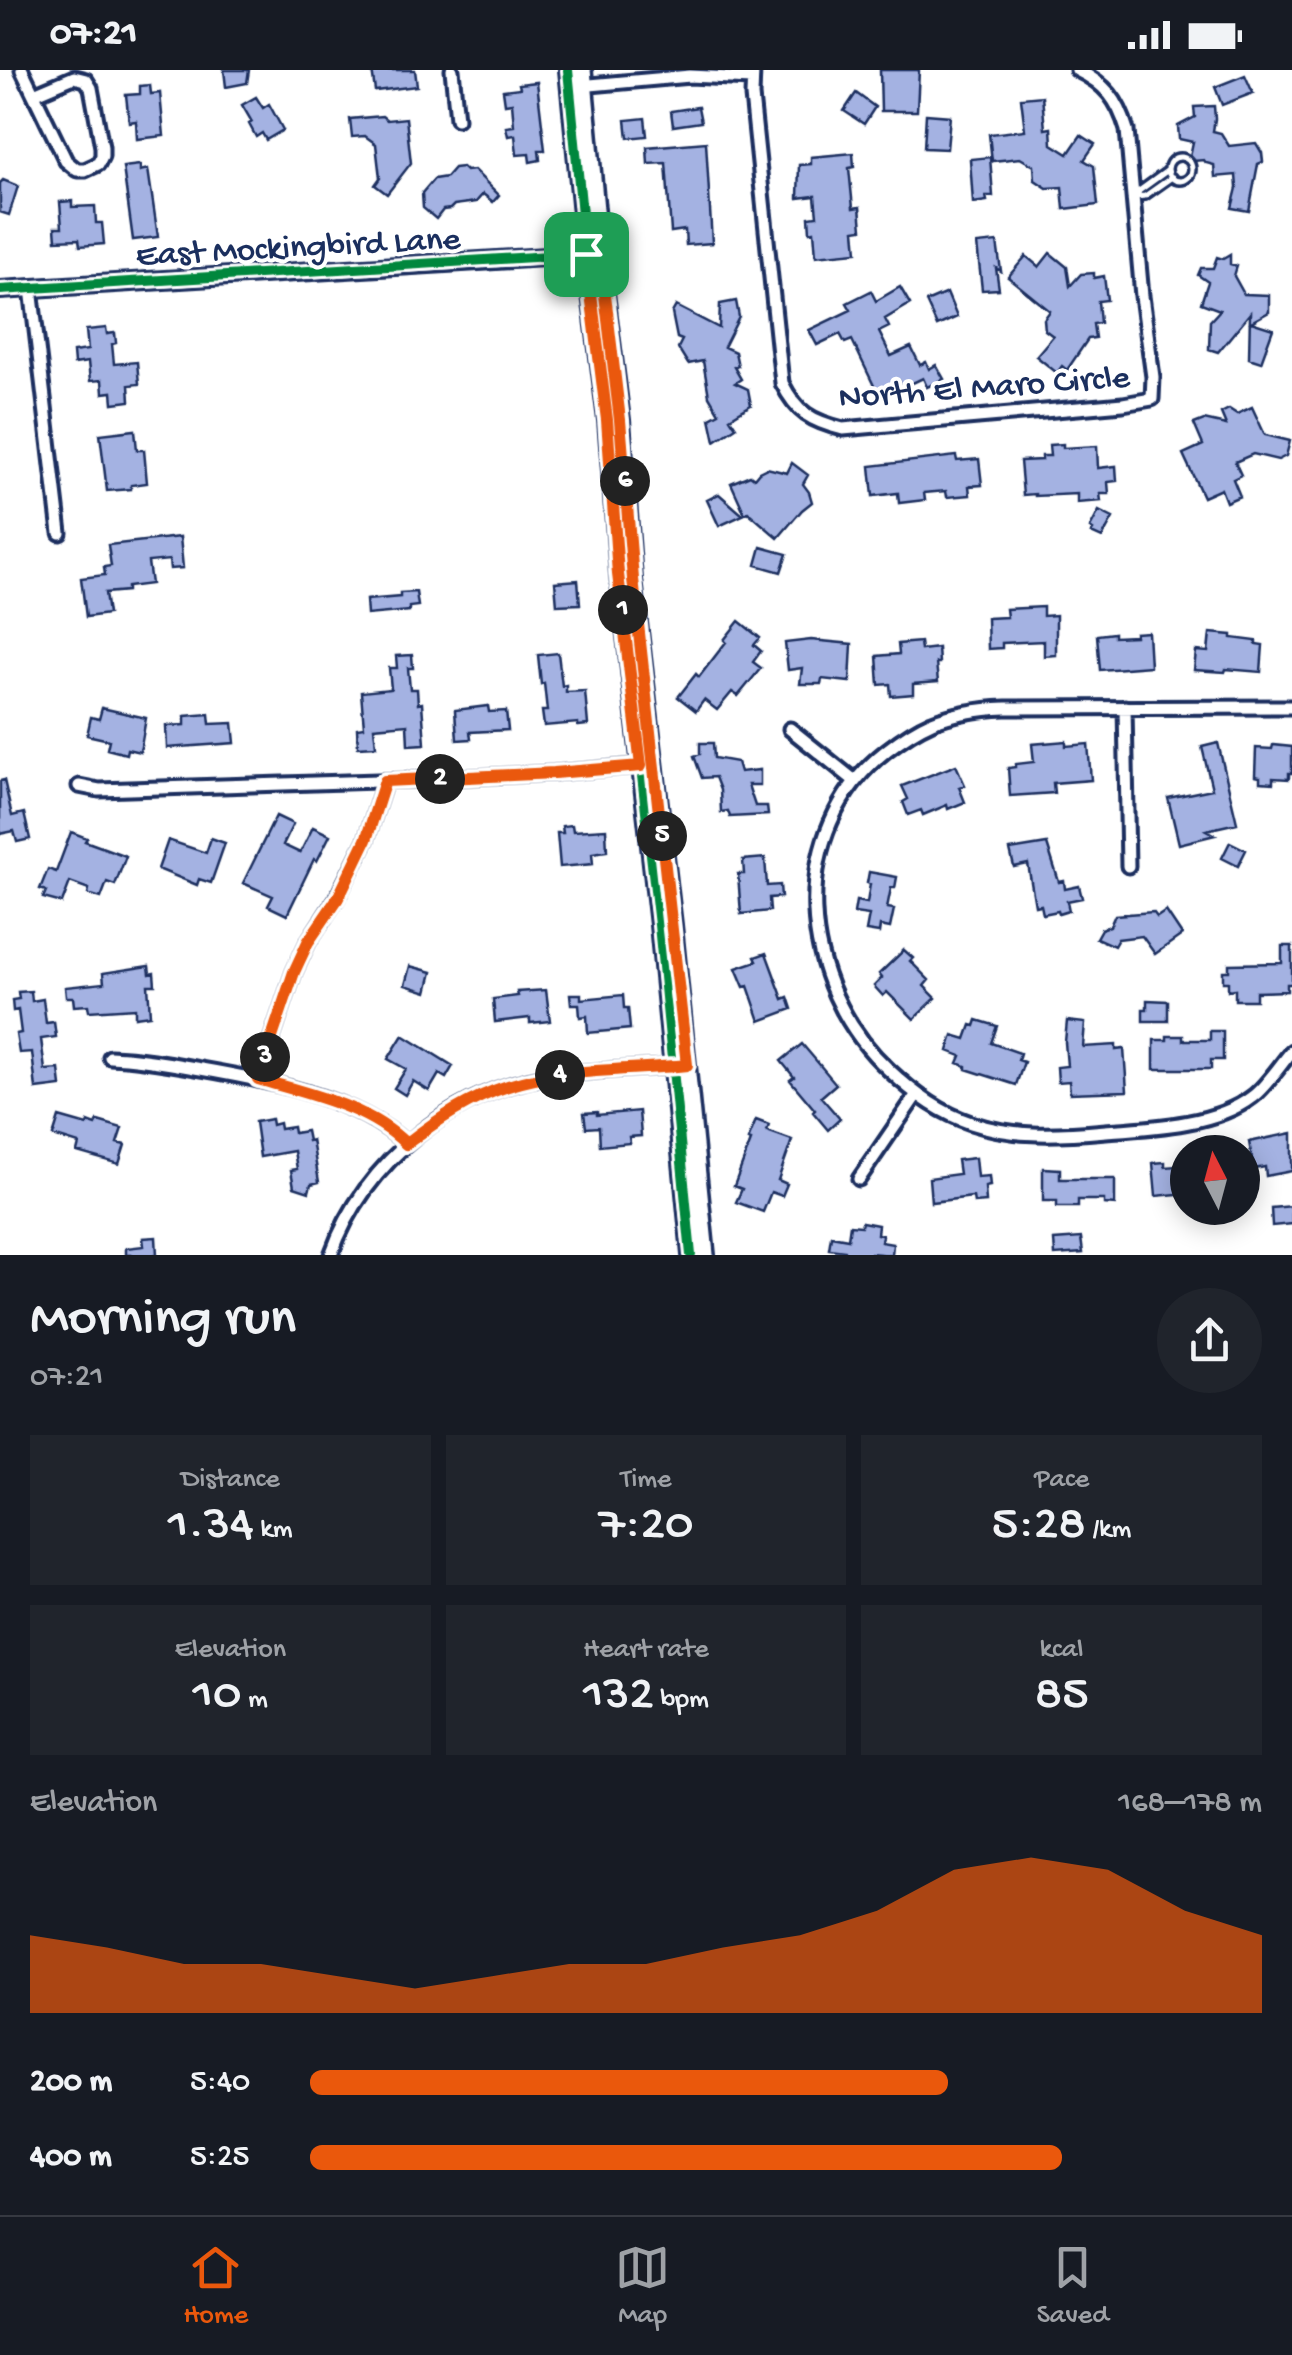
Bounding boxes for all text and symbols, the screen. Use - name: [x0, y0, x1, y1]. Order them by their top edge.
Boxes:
- text: 07:21: [50, 13, 137, 57]
- pin: [544, 212, 629, 297]
- street label: East Mockingbird Lane: [135, 220, 463, 278]
- icon: arrive: [559, 227, 614, 282]
- street label: North El Maro Circle: [837, 359, 1132, 420]
- pin: 6: [600, 456, 650, 506]
- text: 6: [618, 464, 632, 497]
- pin: 1: [598, 585, 648, 635]
- text: 1: [617, 593, 629, 626]
- pin: 2: [415, 754, 465, 804]
- text: 2: [433, 762, 447, 795]
- pin: 5: [637, 811, 687, 861]
- text: 5: [655, 819, 669, 852]
- pin: 3: [240, 1032, 290, 1082]
- text: 3: [258, 1040, 272, 1073]
- pin: 4: [535, 1050, 585, 1100]
- text: 4: [553, 1058, 567, 1091]
- north arrow: [1170, 1135, 1260, 1225]
- map controls: [1170, 1135, 1260, 1225]
- button: share: [1157, 1288, 1262, 1393]
- text: Morning run: [30, 1289, 296, 1353]
- text: 07:21: [30, 1359, 103, 1397]
- text: Distance: [181, 1464, 280, 1497]
- text: Time: [620, 1464, 672, 1497]
- text: Pace: [1034, 1464, 1089, 1497]
- text: 1.34: [168, 1497, 254, 1556]
- text: 7:20: [599, 1497, 693, 1556]
- text: 5:28: [992, 1497, 1086, 1556]
- text: km: [254, 1514, 293, 1547]
- text: /km: [1086, 1514, 1131, 1547]
- text: Elevation: [175, 1634, 286, 1667]
- text: Heart rate: [583, 1634, 709, 1667]
- text: kcal: [1040, 1634, 1084, 1667]
- text: 10: [193, 1667, 241, 1726]
- text: 132: [583, 1667, 654, 1726]
- text: 85: [1035, 1667, 1089, 1726]
- text: m: [241, 1684, 268, 1717]
- text: bpm: [654, 1684, 709, 1717]
- text: Elevation: [30, 1785, 157, 1823]
- text: 168–178 m: [1118, 1785, 1262, 1823]
- text: 200 m: [30, 2064, 112, 2102]
- text: 5:40: [190, 2064, 250, 2102]
- text: 400 m: [30, 2139, 112, 2177]
- text: 5:25: [190, 2139, 249, 2177]
- tab: Home: [183, 2240, 248, 2333]
- tab: Map: [615, 2240, 670, 2333]
- tab: Saved: [1037, 2240, 1109, 2333]

